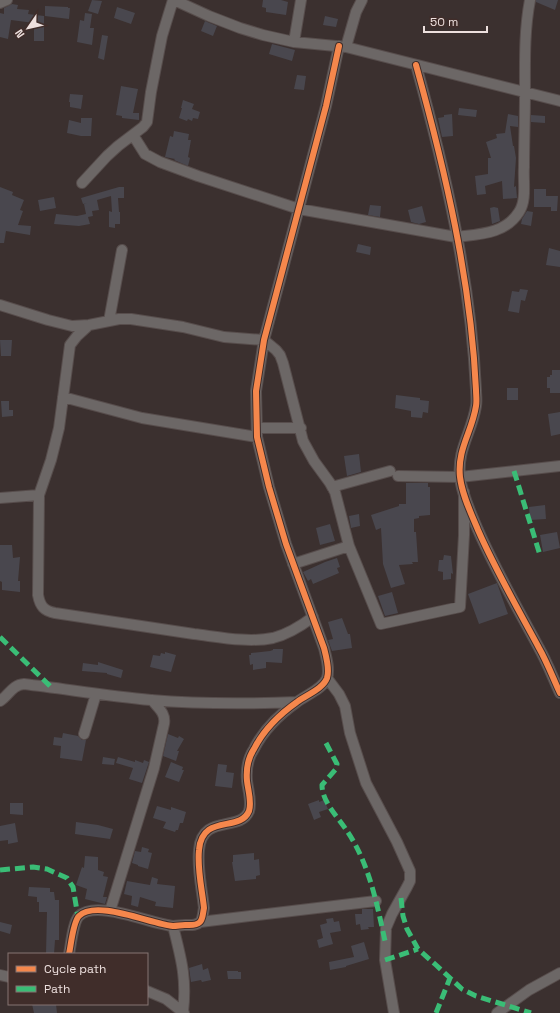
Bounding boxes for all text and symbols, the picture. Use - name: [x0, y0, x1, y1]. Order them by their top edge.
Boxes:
- north arrow: [8, 8, 48, 48]
- scale bar: [424, 8, 487, 34]
- text: 50 m: [430, 14, 458, 30]
- text: N: [12, 27, 28, 41]
- legend: [8, 953, 148, 1005]
- text: Cycle path: [44, 961, 106, 977]
- text: Path: [44, 981, 70, 997]

